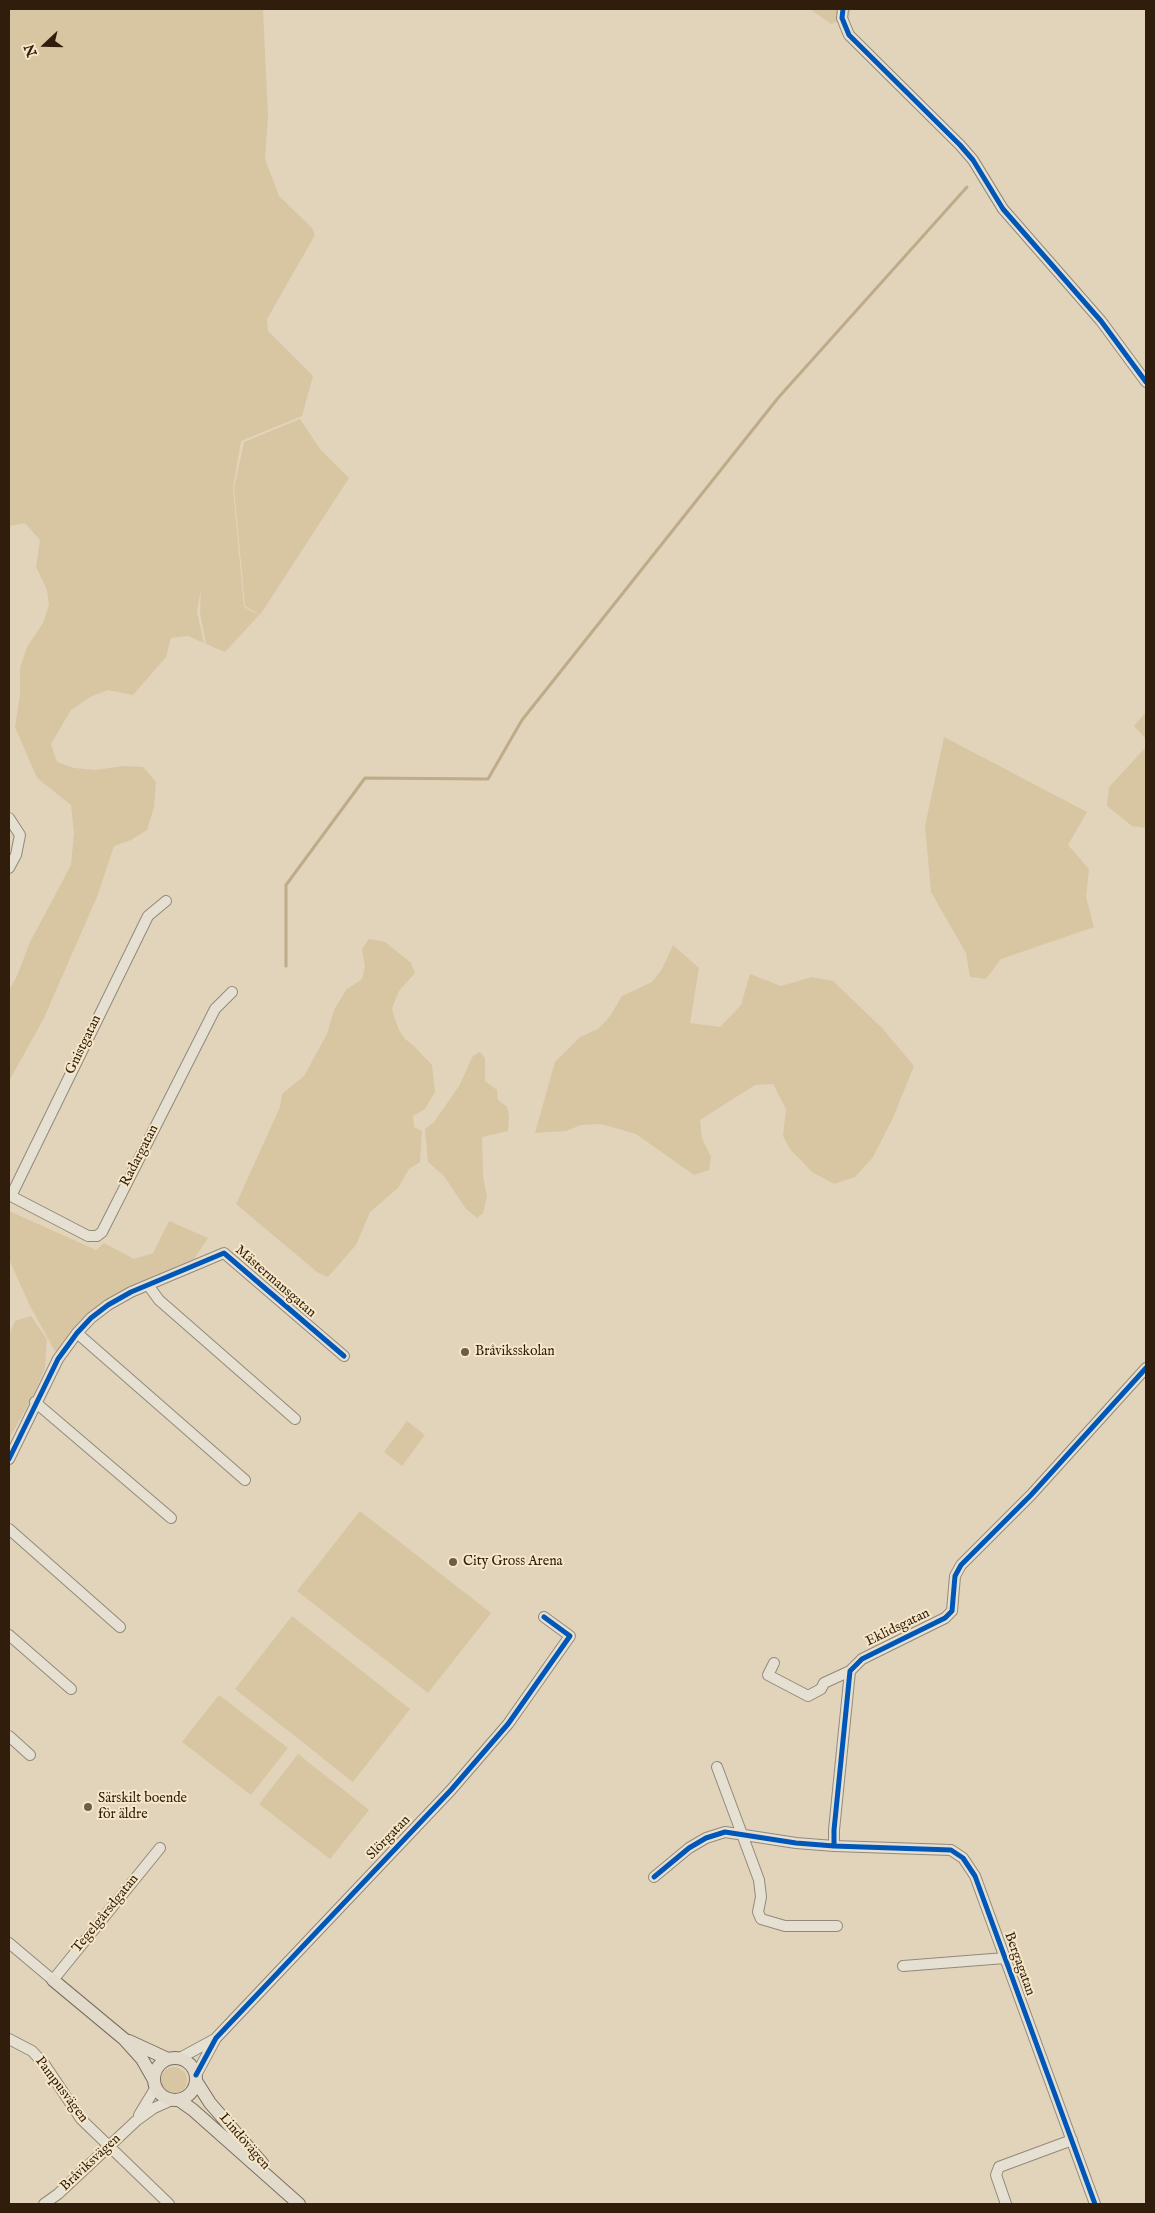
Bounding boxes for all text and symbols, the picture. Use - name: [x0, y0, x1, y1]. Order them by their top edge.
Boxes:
- north arrow: [20, 20, 70, 70]
- text: N: [20, 41, 42, 59]
- street label: Gnistgatan: [62, 1013, 106, 1077]
- street label: Radargatan: [117, 1122, 163, 1190]
- street label: Mästermansgatan: [231, 1242, 319, 1322]
- place label: Bråviksskolan: [475, 1344, 555, 1360]
- marker: Bråviksskolan: [459, 1346, 471, 1358]
- place label: City Gross Arena: [463, 1554, 563, 1570]
- marker: City Gross Arena: [447, 1556, 459, 1568]
- street label: Eklidsgatan: [863, 1605, 933, 1651]
- place label: Särskilt boende för äldre: [98, 1791, 187, 1824]
- marker: Särskilt boende för äldre: [82, 1801, 94, 1813]
- street label: Slörgatan: [364, 1812, 414, 1864]
- street label: Tegelgårsdgatan: [69, 1871, 143, 1957]
- street label: Bergagatan: [1000, 1930, 1038, 1998]
- street label: Pampusvägen: [31, 2054, 91, 2126]
- street label: Lindövägen: [215, 2110, 273, 2174]
- street label: Bråviksvägen: [57, 2131, 125, 2195]

